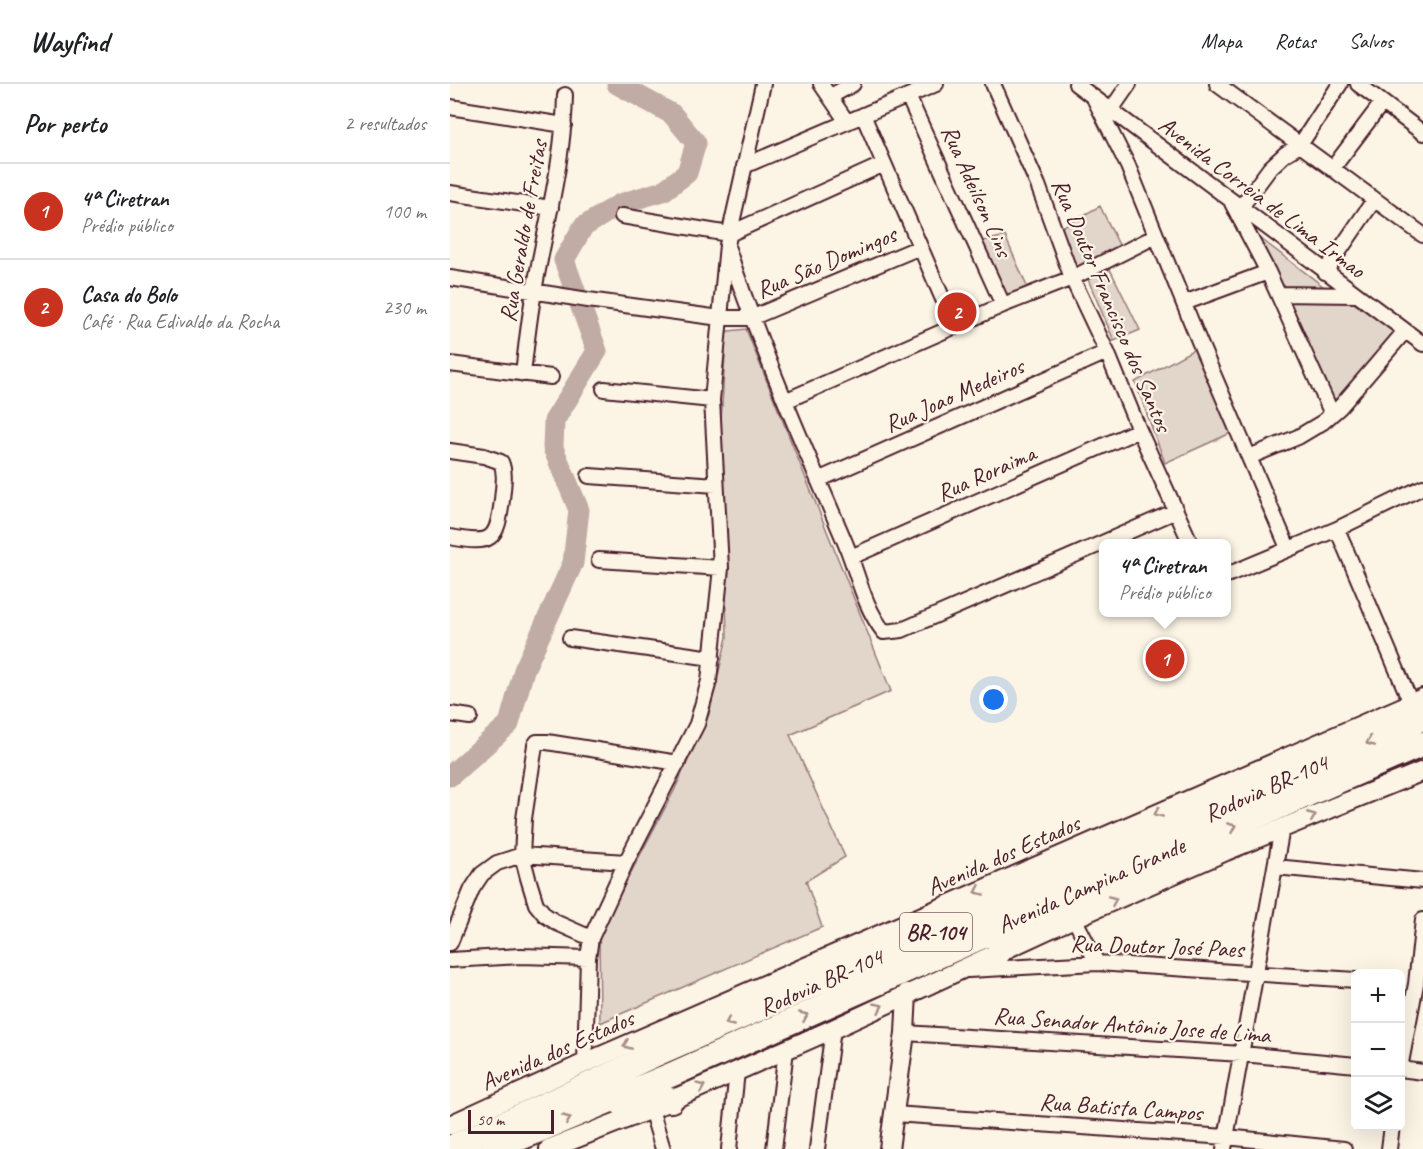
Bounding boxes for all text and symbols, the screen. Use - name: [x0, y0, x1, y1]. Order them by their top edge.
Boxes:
- text: Wayfind: [30, 24, 109, 59]
- text: Mapa: [1201, 28, 1242, 54]
- text: Rotas: [1275, 28, 1316, 54]
- text: Salvos: [1349, 28, 1393, 54]
- text: Por perto: [24, 107, 106, 140]
- street label: Avenida Correia de Lima Irmao: [1153, 110, 1372, 285]
- text: 2 resultados: [344, 111, 426, 136]
- street label: Rua Adeilson Lins: [935, 120, 1020, 263]
- street label: Rua Geraldo de Freitas: [492, 135, 554, 324]
- street label: Rua Doutor Francisco dos Santos: [1045, 174, 1180, 438]
- text: 4ª Ciretran: [81, 185, 169, 213]
- text: 1: [39, 199, 48, 224]
- text: 100 m: [383, 199, 426, 224]
- text: Prédio público: [81, 213, 173, 238]
- street label: Rua São Domingos: [751, 218, 903, 305]
- text: Casa do Bolo: [81, 281, 177, 309]
- pin: 2: [938, 290, 976, 334]
- text: 2: [39, 295, 48, 320]
- text: 230 m: [383, 295, 426, 320]
- text: Café · Rua Edivaldo da Rocha: [81, 309, 279, 334]
- street label: Rua Joao Medeiros: [880, 350, 1030, 439]
- street label: Rua Roraima: [932, 437, 1042, 508]
- popup: [1099, 539, 1231, 617]
- text: 4ª Ciretran: [1119, 552, 1207, 580]
- text: Prédio público: [1119, 580, 1211, 605]
- pin: 1: [1146, 636, 1184, 682]
- your location: [979, 685, 1008, 714]
- one-way arrow: [1365, 735, 1376, 747]
- street label: Rodovia BR-104: [1199, 746, 1335, 829]
- one-way arrow: [1153, 806, 1164, 818]
- street label: Avenida dos Estados: [922, 807, 1086, 902]
- one-way arrow: [1306, 811, 1317, 823]
- one-way arrow: [1225, 822, 1236, 834]
- street label: Avenida Campina Grande: [993, 829, 1191, 940]
- one-way arrow: [974, 884, 985, 896]
- one-way arrow: [1107, 896, 1118, 908]
- road number: BR-104: [900, 913, 972, 951]
- street label: Rua Doutor José Paes: [1070, 928, 1247, 964]
- street label: Rodovia BR-104: [754, 940, 890, 1023]
- map controls: [1351, 969, 1405, 1131]
- button: +: [1351, 969, 1405, 1023]
- street label: Rua Senador Antônio Jose de Lima: [993, 1000, 1273, 1050]
- street label: Avenida dos Estados: [476, 1002, 640, 1097]
- one-way arrow: [872, 1003, 883, 1015]
- one-way arrow: [797, 1011, 808, 1023]
- one-way arrow: [725, 1015, 736, 1027]
- button: −: [1351, 1023, 1405, 1077]
- one-way arrow: [622, 1037, 633, 1049]
- button: layers: [1351, 1077, 1405, 1131]
- one-way arrow: [694, 1082, 705, 1094]
- street label: Rua Batista Campos: [1039, 1086, 1205, 1128]
- scale bar: [468, 1107, 554, 1134]
- text: 50 m: [477, 1110, 504, 1130]
- one-way arrow: [561, 1114, 572, 1126]

